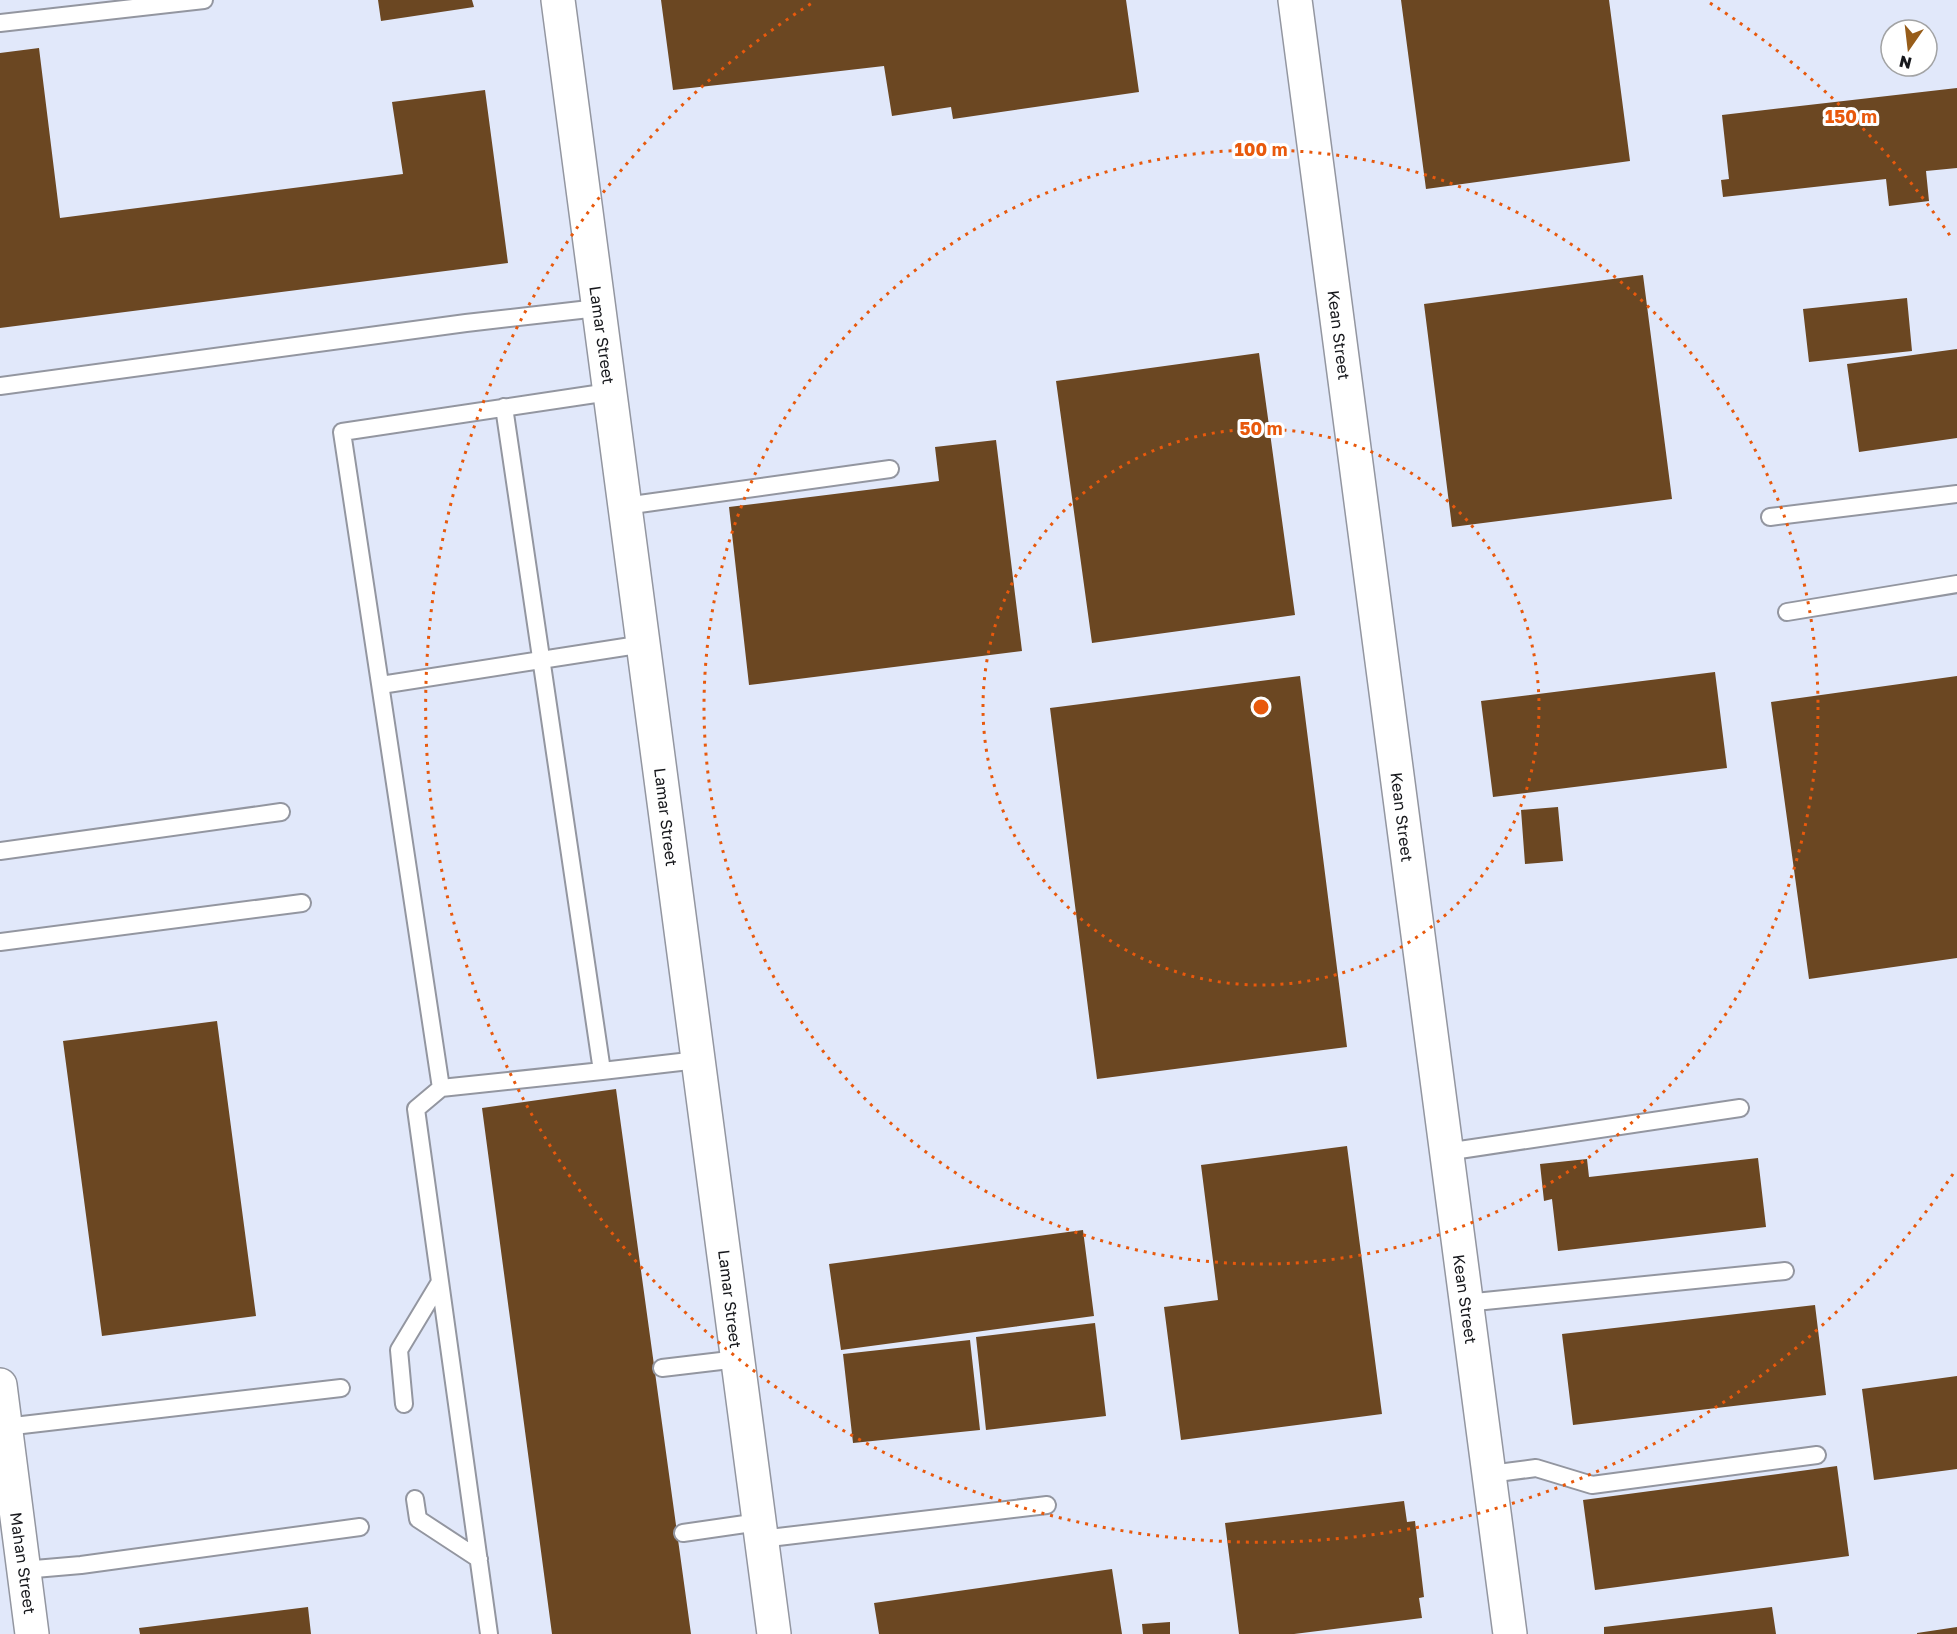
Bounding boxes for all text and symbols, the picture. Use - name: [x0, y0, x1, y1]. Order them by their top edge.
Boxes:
- north arrow: [1879, 18, 1939, 78]
- text: N: [1897, 51, 1914, 74]
- text: 150 m: [1825, 105, 1877, 127]
- text: 100 m: [1235, 138, 1287, 160]
- street label: Lamar Street: [585, 285, 619, 385]
- street label: Kean Street: [1324, 289, 1354, 381]
- text: 50 m: [1240, 417, 1282, 439]
- centre of rings: [1251, 697, 1271, 717]
- street label: Lamar Street: [650, 767, 682, 867]
- street label: Kean Street: [1387, 771, 1417, 863]
- street label: Lamar Street: [714, 1249, 746, 1349]
- street label: Kean Street: [1449, 1253, 1481, 1345]
- street label: Mahan Street: [6, 1511, 40, 1615]

